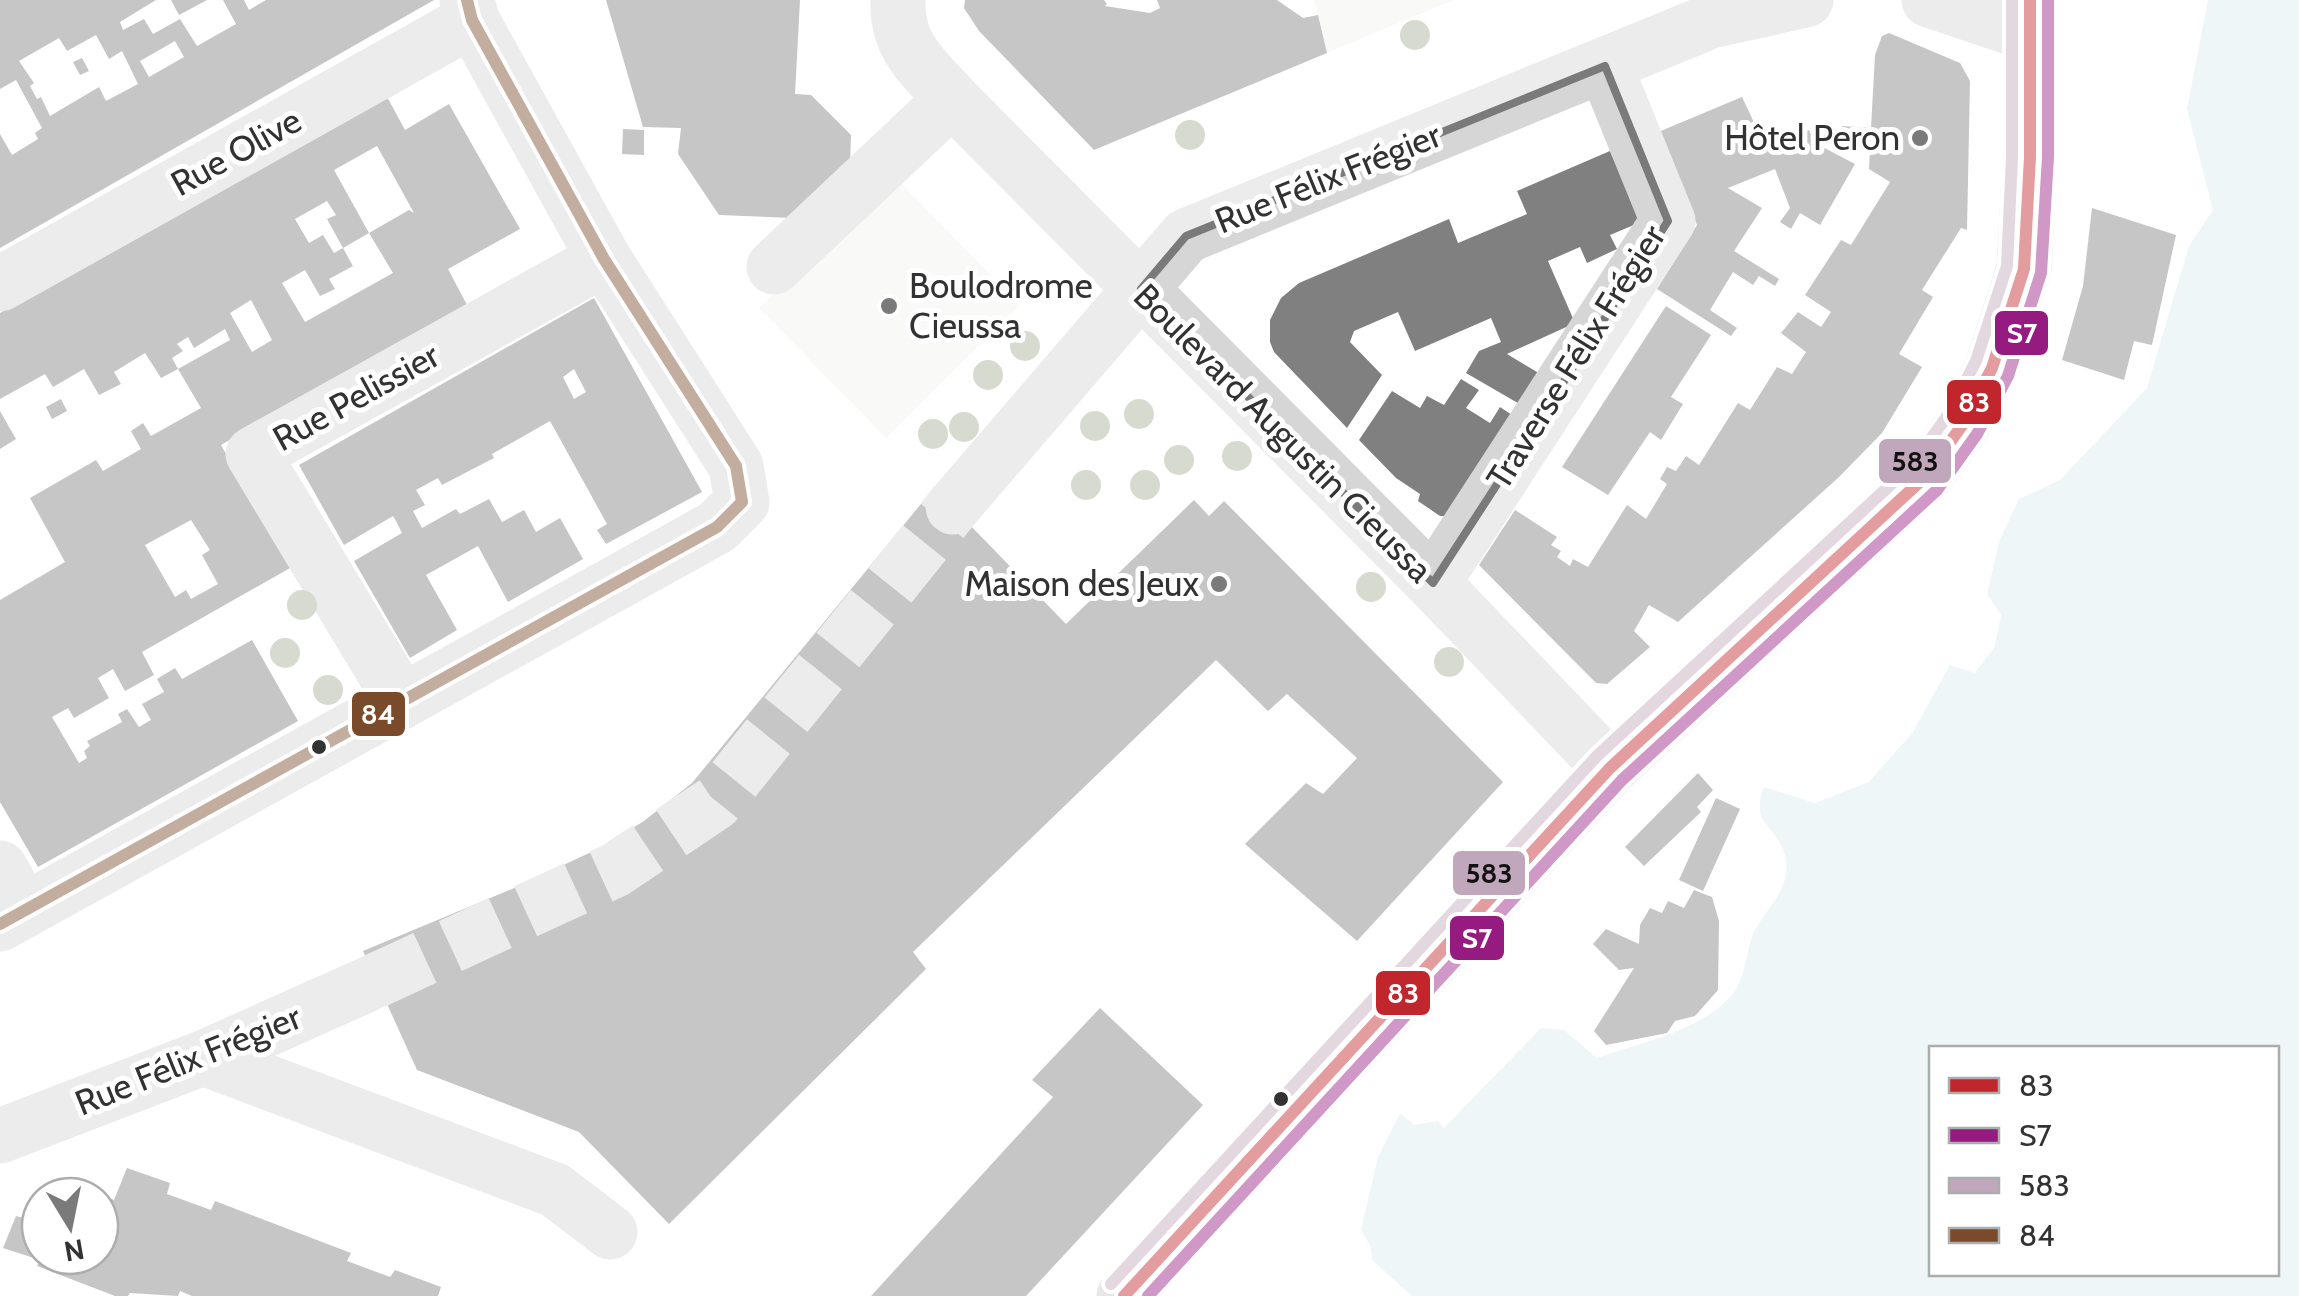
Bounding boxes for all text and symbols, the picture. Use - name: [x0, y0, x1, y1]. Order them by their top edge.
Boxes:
- street label: Rue Olive: [163, 98, 308, 205]
- street label: Rue Félix Frégier: [1209, 113, 1447, 242]
- place label: Hôtel Peron: [1724, 116, 1900, 159]
- marker: Hôtel Peron: [1909, 127, 1931, 149]
- street label: Traverse Félix Frégier: [1477, 217, 1674, 497]
- place label: Boulodrome Cieussa: [909, 264, 1093, 347]
- street label: Boulevard Augustin Cieussa: [1125, 274, 1442, 591]
- marker: Boulodrome Cieussa: [878, 295, 900, 317]
- line badge: S7: [1993, 309, 2050, 357]
- text: S7: [2007, 316, 2038, 350]
- street label: Rue Pelissier: [265, 333, 446, 460]
- line badge: 83: [1945, 378, 2003, 426]
- text: 83: [1958, 385, 1990, 419]
- line badge: 583: [1877, 437, 1953, 485]
- text: 583: [1891, 444, 1939, 478]
- place label: Maison des Jeux: [964, 562, 1199, 605]
- marker: Maison des Jeux: [1208, 573, 1230, 595]
- line badge: 84: [350, 690, 407, 738]
- text: 84: [361, 697, 395, 731]
- unlabelled marker: [309, 737, 329, 757]
- line badge: 583: [1451, 849, 1527, 897]
- text: 583: [1465, 856, 1513, 890]
- line badge: S7: [1448, 914, 1506, 962]
- text: S7: [1462, 921, 1493, 955]
- line badge: 83: [1374, 969, 1432, 1017]
- text: 83: [1387, 976, 1419, 1010]
- street label: Rue Félix Frégier: [69, 995, 307, 1124]
- legend: [1929, 1046, 2279, 1276]
- text: 83: [2019, 1067, 2053, 1104]
- unlabelled marker: [1271, 1089, 1291, 1109]
- text: S7: [2019, 1117, 2052, 1154]
- text: 583: [2019, 1167, 2070, 1204]
- north arrow: [20, 1176, 120, 1276]
- text: 84: [2019, 1217, 2055, 1254]
- text: N: [62, 1232, 87, 1269]

